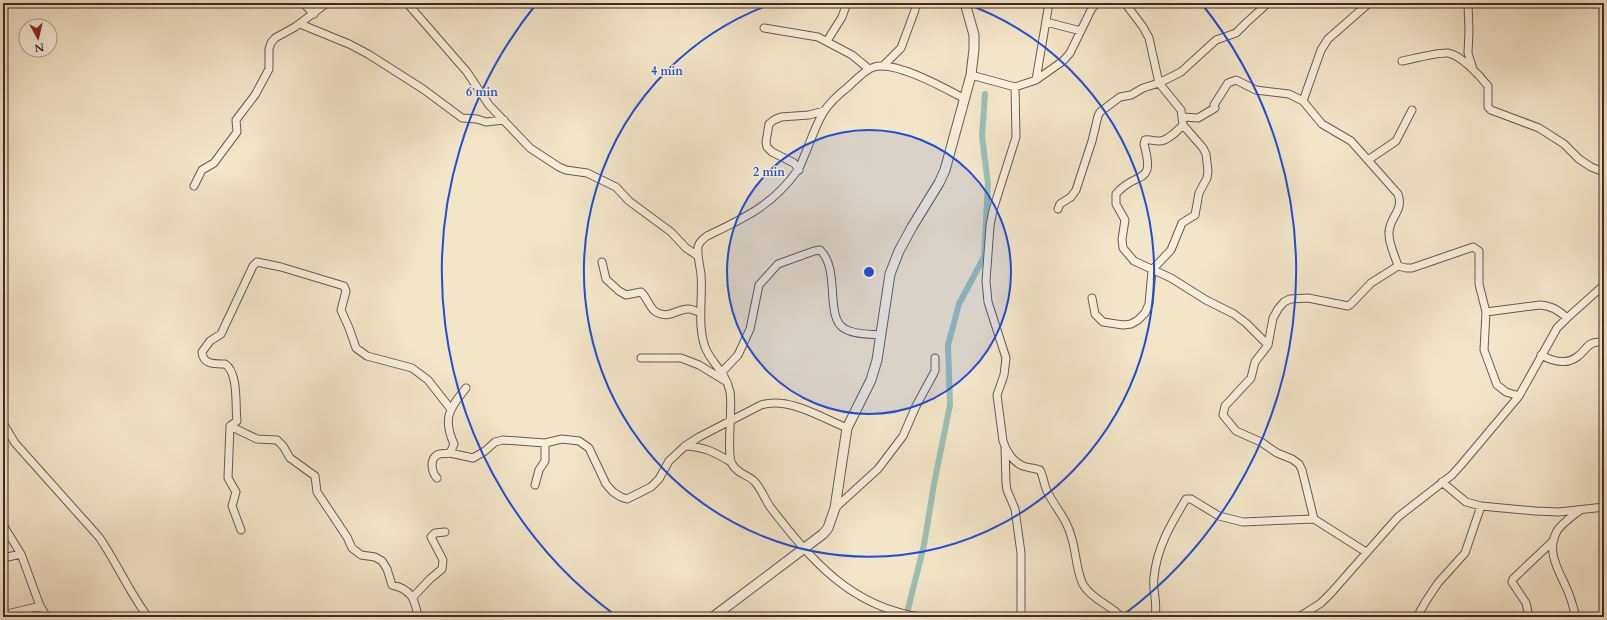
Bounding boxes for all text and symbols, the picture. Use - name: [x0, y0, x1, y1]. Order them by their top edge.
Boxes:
- north arrow: [18, 18, 58, 58]
- text: N: [33, 39, 45, 56]
- text: 4 min: [651, 63, 683, 79]
- text: 6 min: [466, 84, 498, 100]
- text: 2 min: [753, 164, 785, 180]
- centre of rings: [862, 265, 876, 279]

